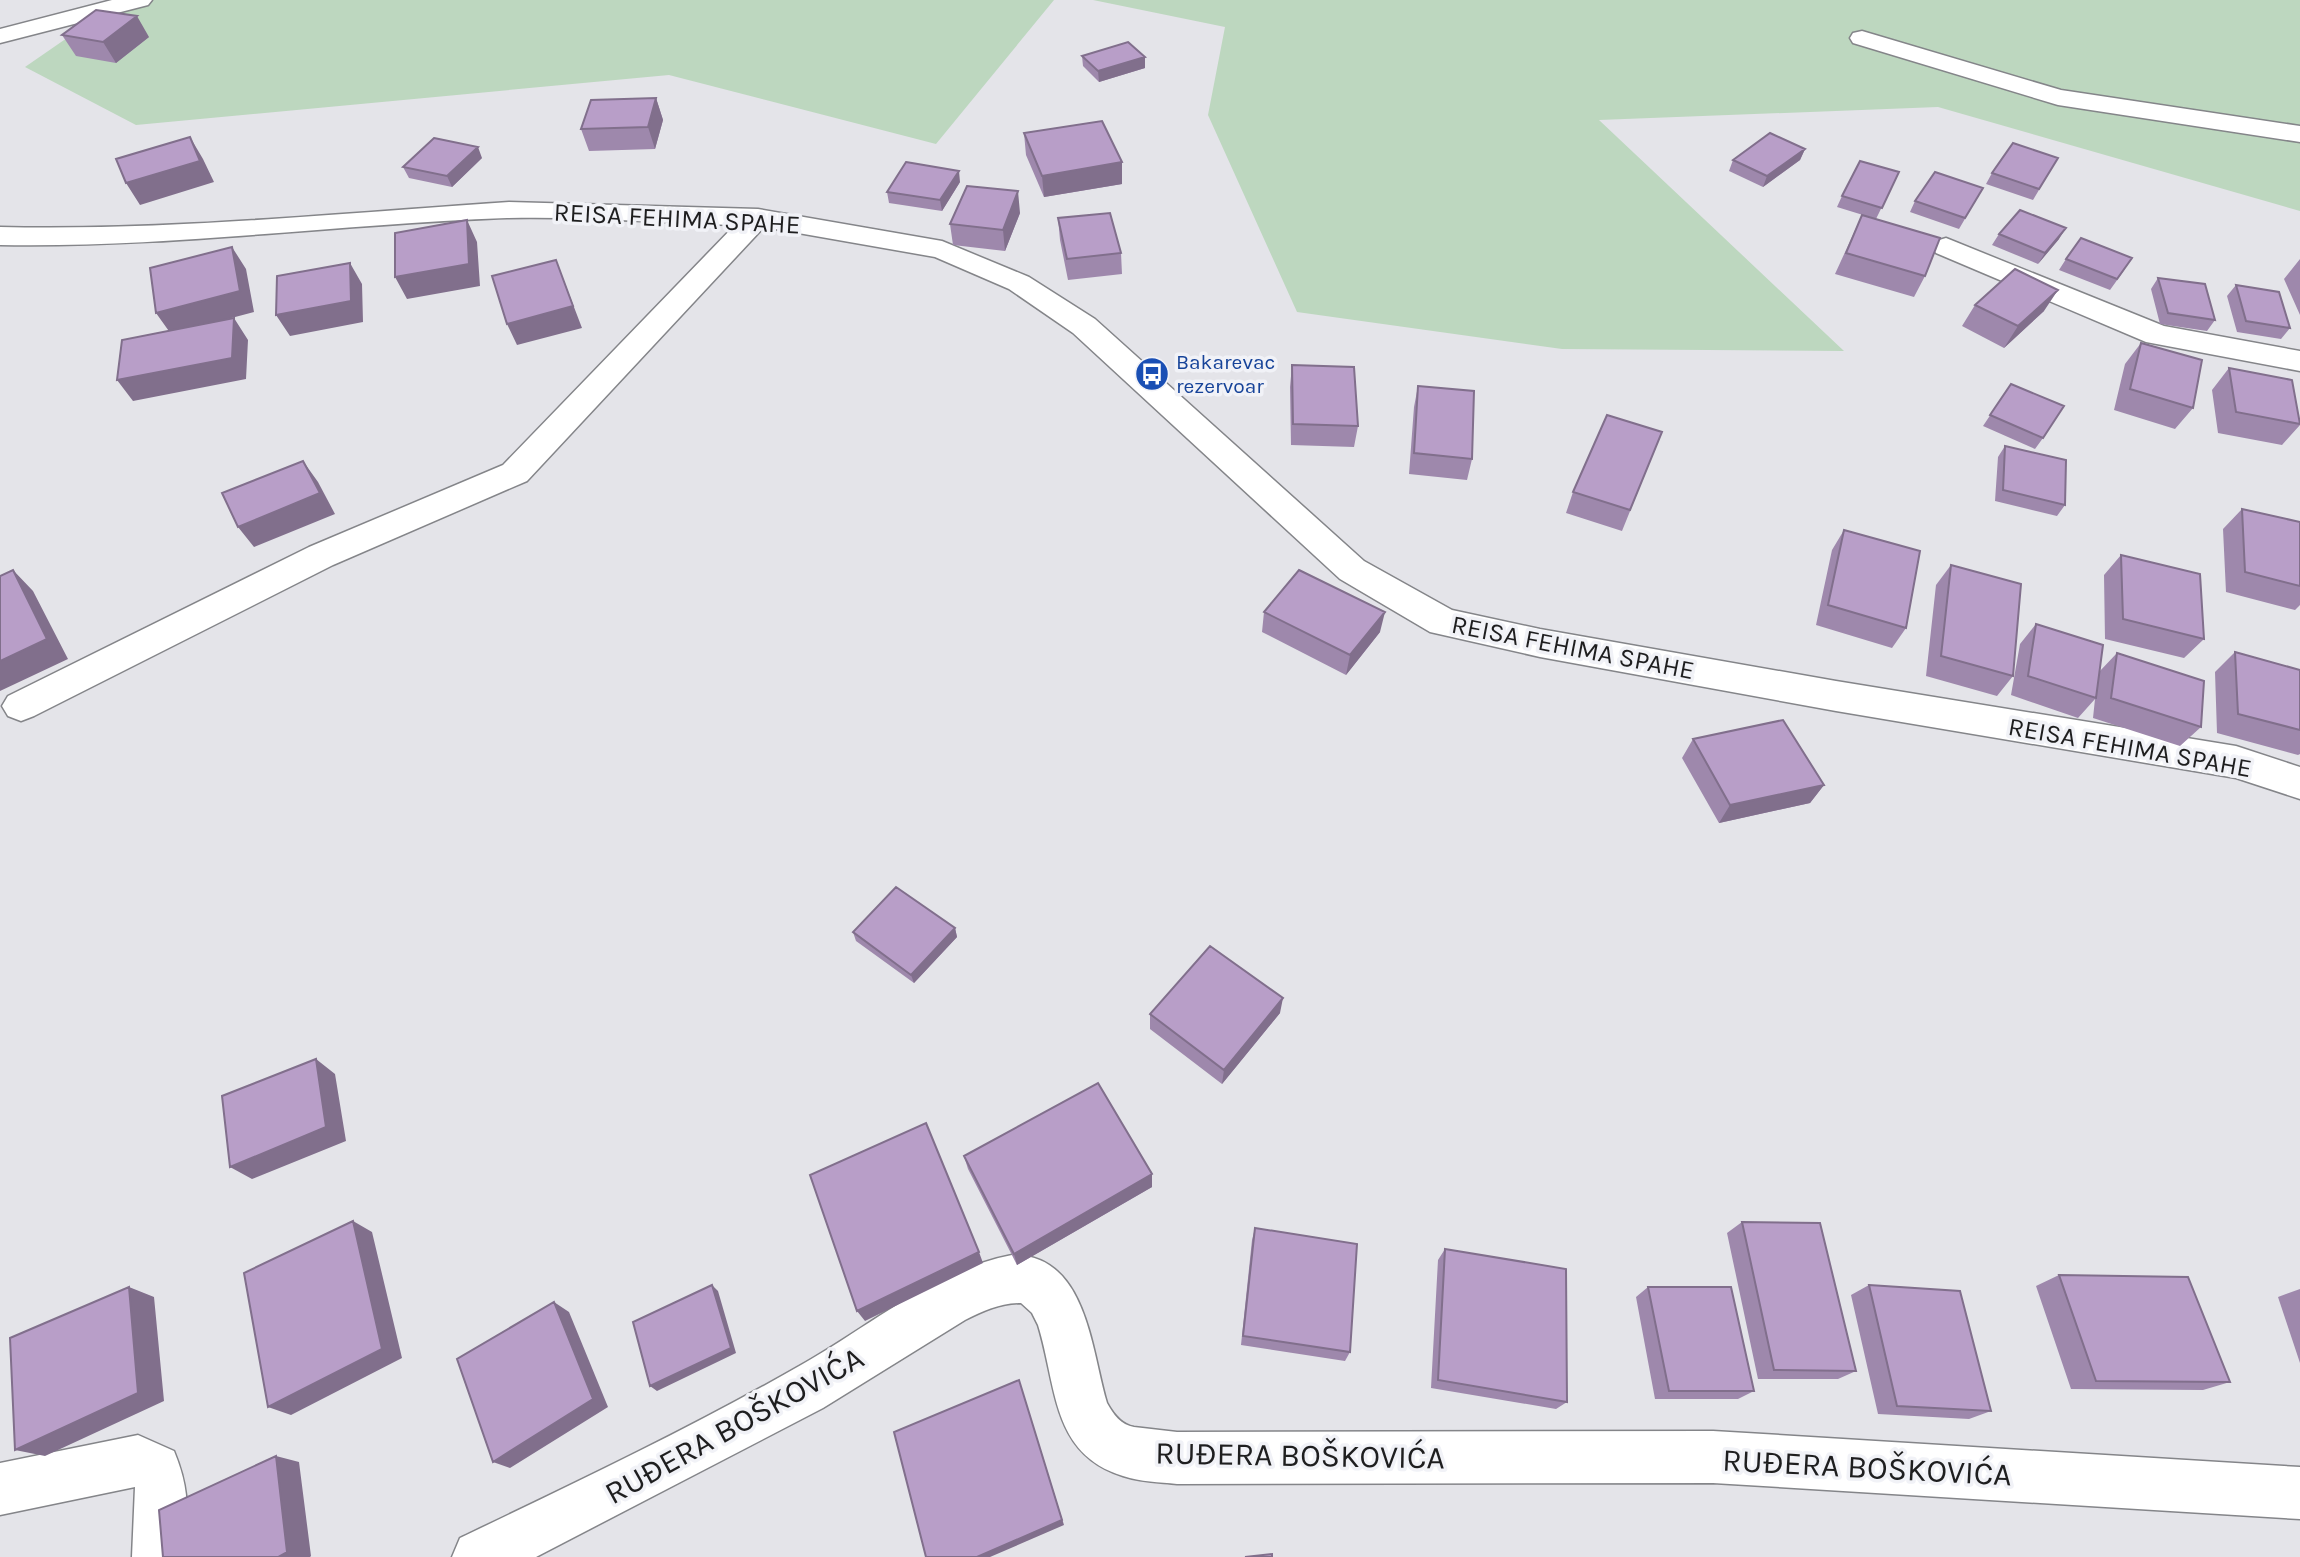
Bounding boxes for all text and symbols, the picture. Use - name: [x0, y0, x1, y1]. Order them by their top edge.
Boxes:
- street label: REISA FEHIMA SPAHE: [553, 197, 801, 240]
- place label: Bakarevac rezervoar: [1176, 350, 1275, 398]
- bus stop icon: Bakarevac rezervoar: [1133, 355, 1171, 393]
- street label: REISA FEHIMA SPAHE: [1449, 609, 1697, 686]
- street label: REISA FEHIMA SPAHE: [2006, 711, 2254, 784]
- street label: RUĐERA BOŠKOVIĆA: [598, 1337, 870, 1512]
- street label: RUĐERA BOŠKOVIĆA: [1155, 1432, 1445, 1477]
- street label: RUĐERA BOŠKOVIĆA: [1721, 1439, 2013, 1494]

